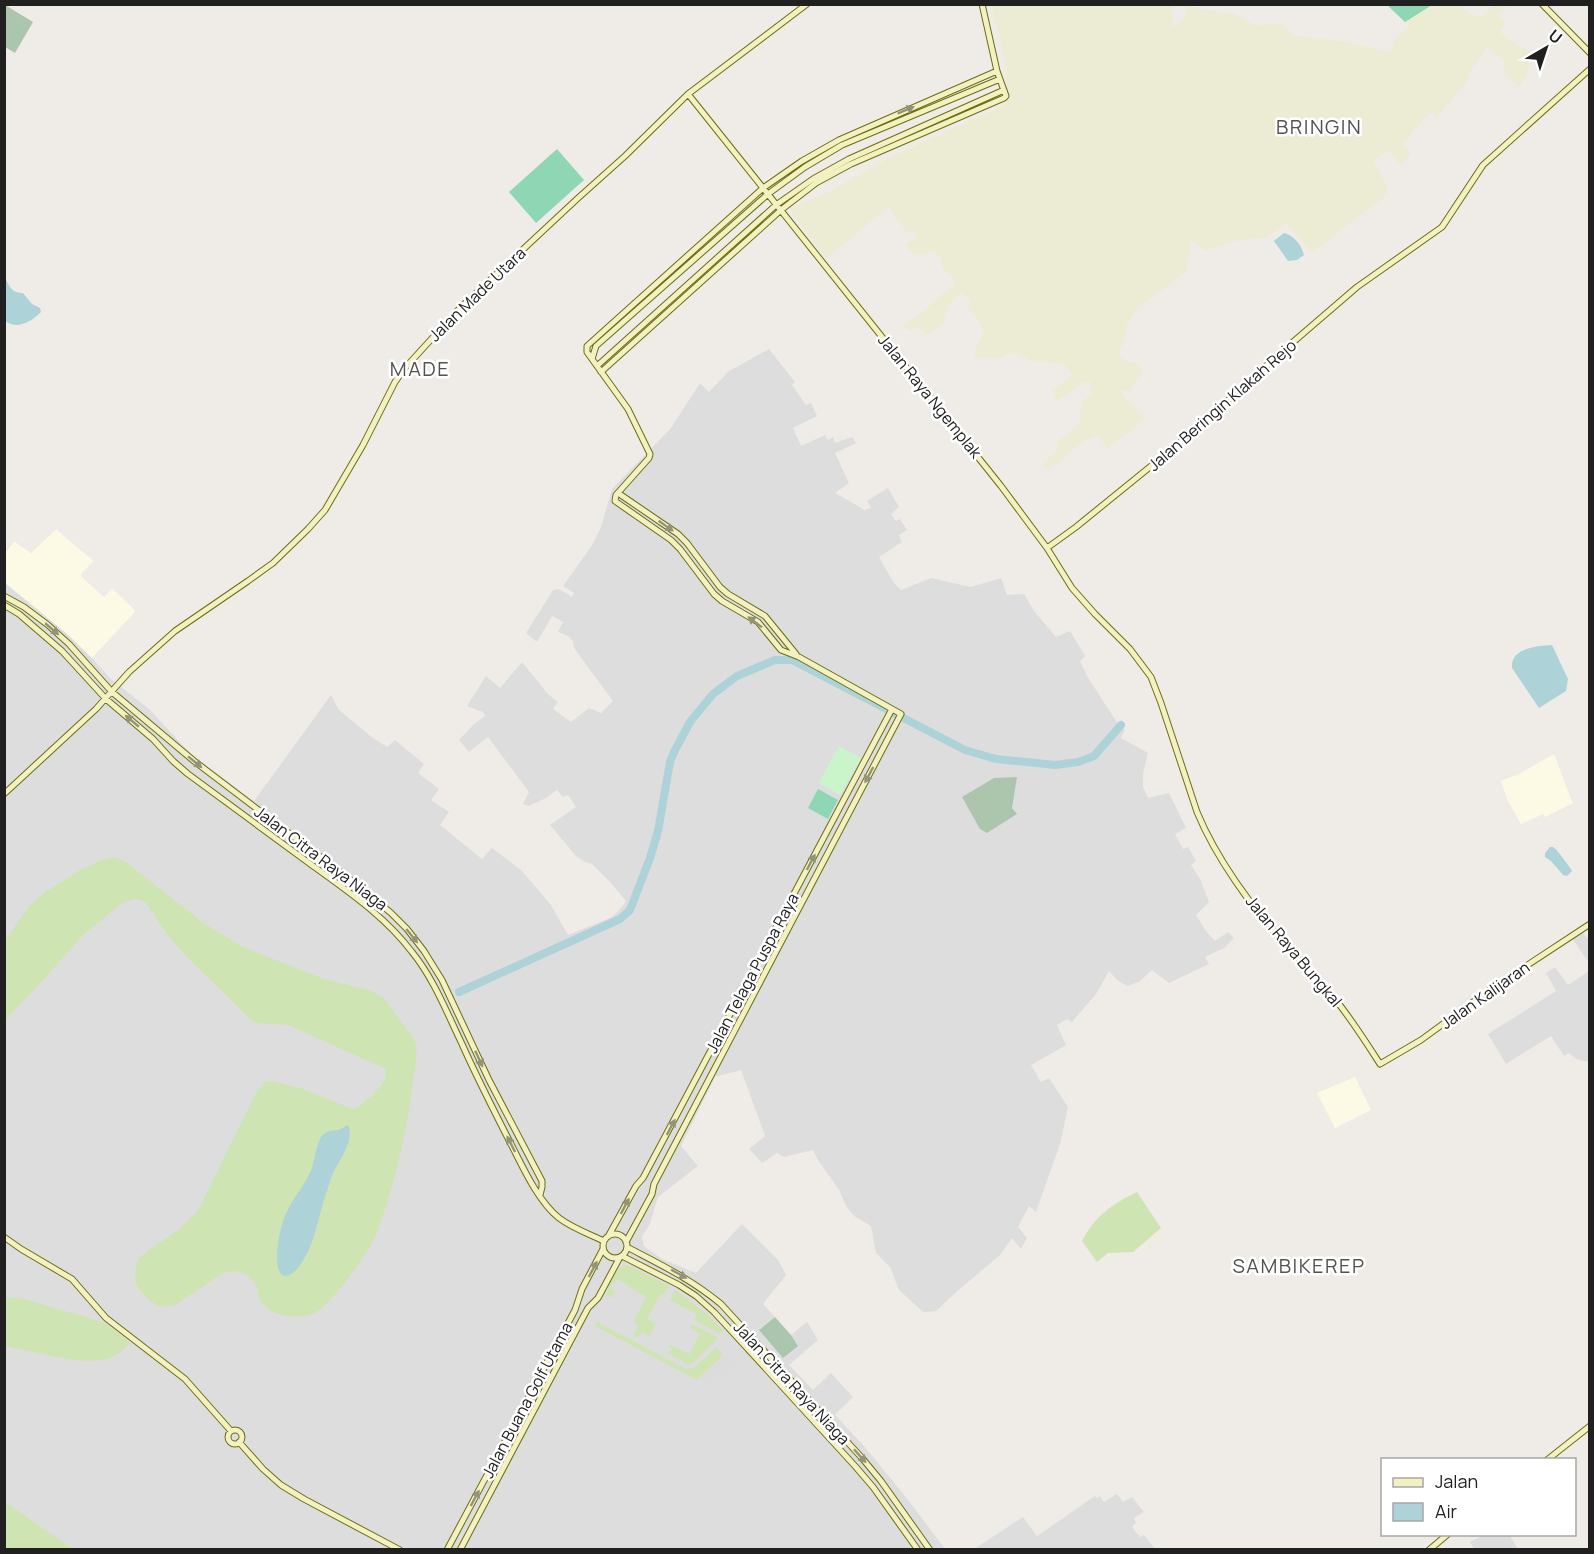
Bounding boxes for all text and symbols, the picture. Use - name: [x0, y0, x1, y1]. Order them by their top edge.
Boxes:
- north arrow: [1516, 18, 1576, 78]
- text: U: [1544, 24, 1567, 49]
- one-way arrow: [898, 106, 915, 115]
- district label: BRINGIN: [1276, 113, 1362, 140]
- street label: Jalan Made Utara: [424, 242, 530, 346]
- street label: Jalan Raya Ngemplak: [873, 329, 988, 463]
- street label: Jalan Beringin Klakah Rejo: [1143, 334, 1301, 476]
- district label: MADE: [390, 355, 450, 382]
- one-way arrow: [657, 520, 673, 532]
- one-way arrow: [747, 615, 763, 628]
- one-way arrow: [44, 622, 59, 635]
- one-way arrow: [125, 715, 140, 728]
- one-way arrow: [187, 755, 203, 768]
- one-way arrow: [864, 767, 874, 784]
- street label: Jalan Citra Raya Niaga: [250, 801, 392, 915]
- one-way arrow: [806, 853, 816, 870]
- street label: Jalan Telaga Puspa Raya: [700, 889, 804, 1057]
- street label: Jalan Raya Bungkal: [1241, 891, 1347, 1011]
- one-way arrow: [406, 928, 418, 943]
- street label: Jalan Kalijaran: [1436, 956, 1534, 1034]
- one-way arrow: [475, 1051, 484, 1068]
- one-way arrow: [666, 1118, 676, 1135]
- one-way arrow: [506, 1135, 516, 1152]
- one-way arrow: [620, 1197, 630, 1214]
- district label: SAMBIKEREP: [1232, 1252, 1366, 1279]
- one-way arrow: [588, 1260, 598, 1277]
- one-way arrow: [670, 1269, 687, 1279]
- street label: Jalan Citra Raya Niaga: [729, 1316, 855, 1450]
- street label: Jalan Buana Golf Utama: [476, 1318, 578, 1482]
- one-way arrow: [853, 1448, 866, 1463]
- legend: [1381, 1458, 1576, 1536]
- text: Jalan: [1435, 1469, 1478, 1493]
- one-way arrow: [470, 1489, 480, 1506]
- text: Air: [1435, 1499, 1458, 1523]

